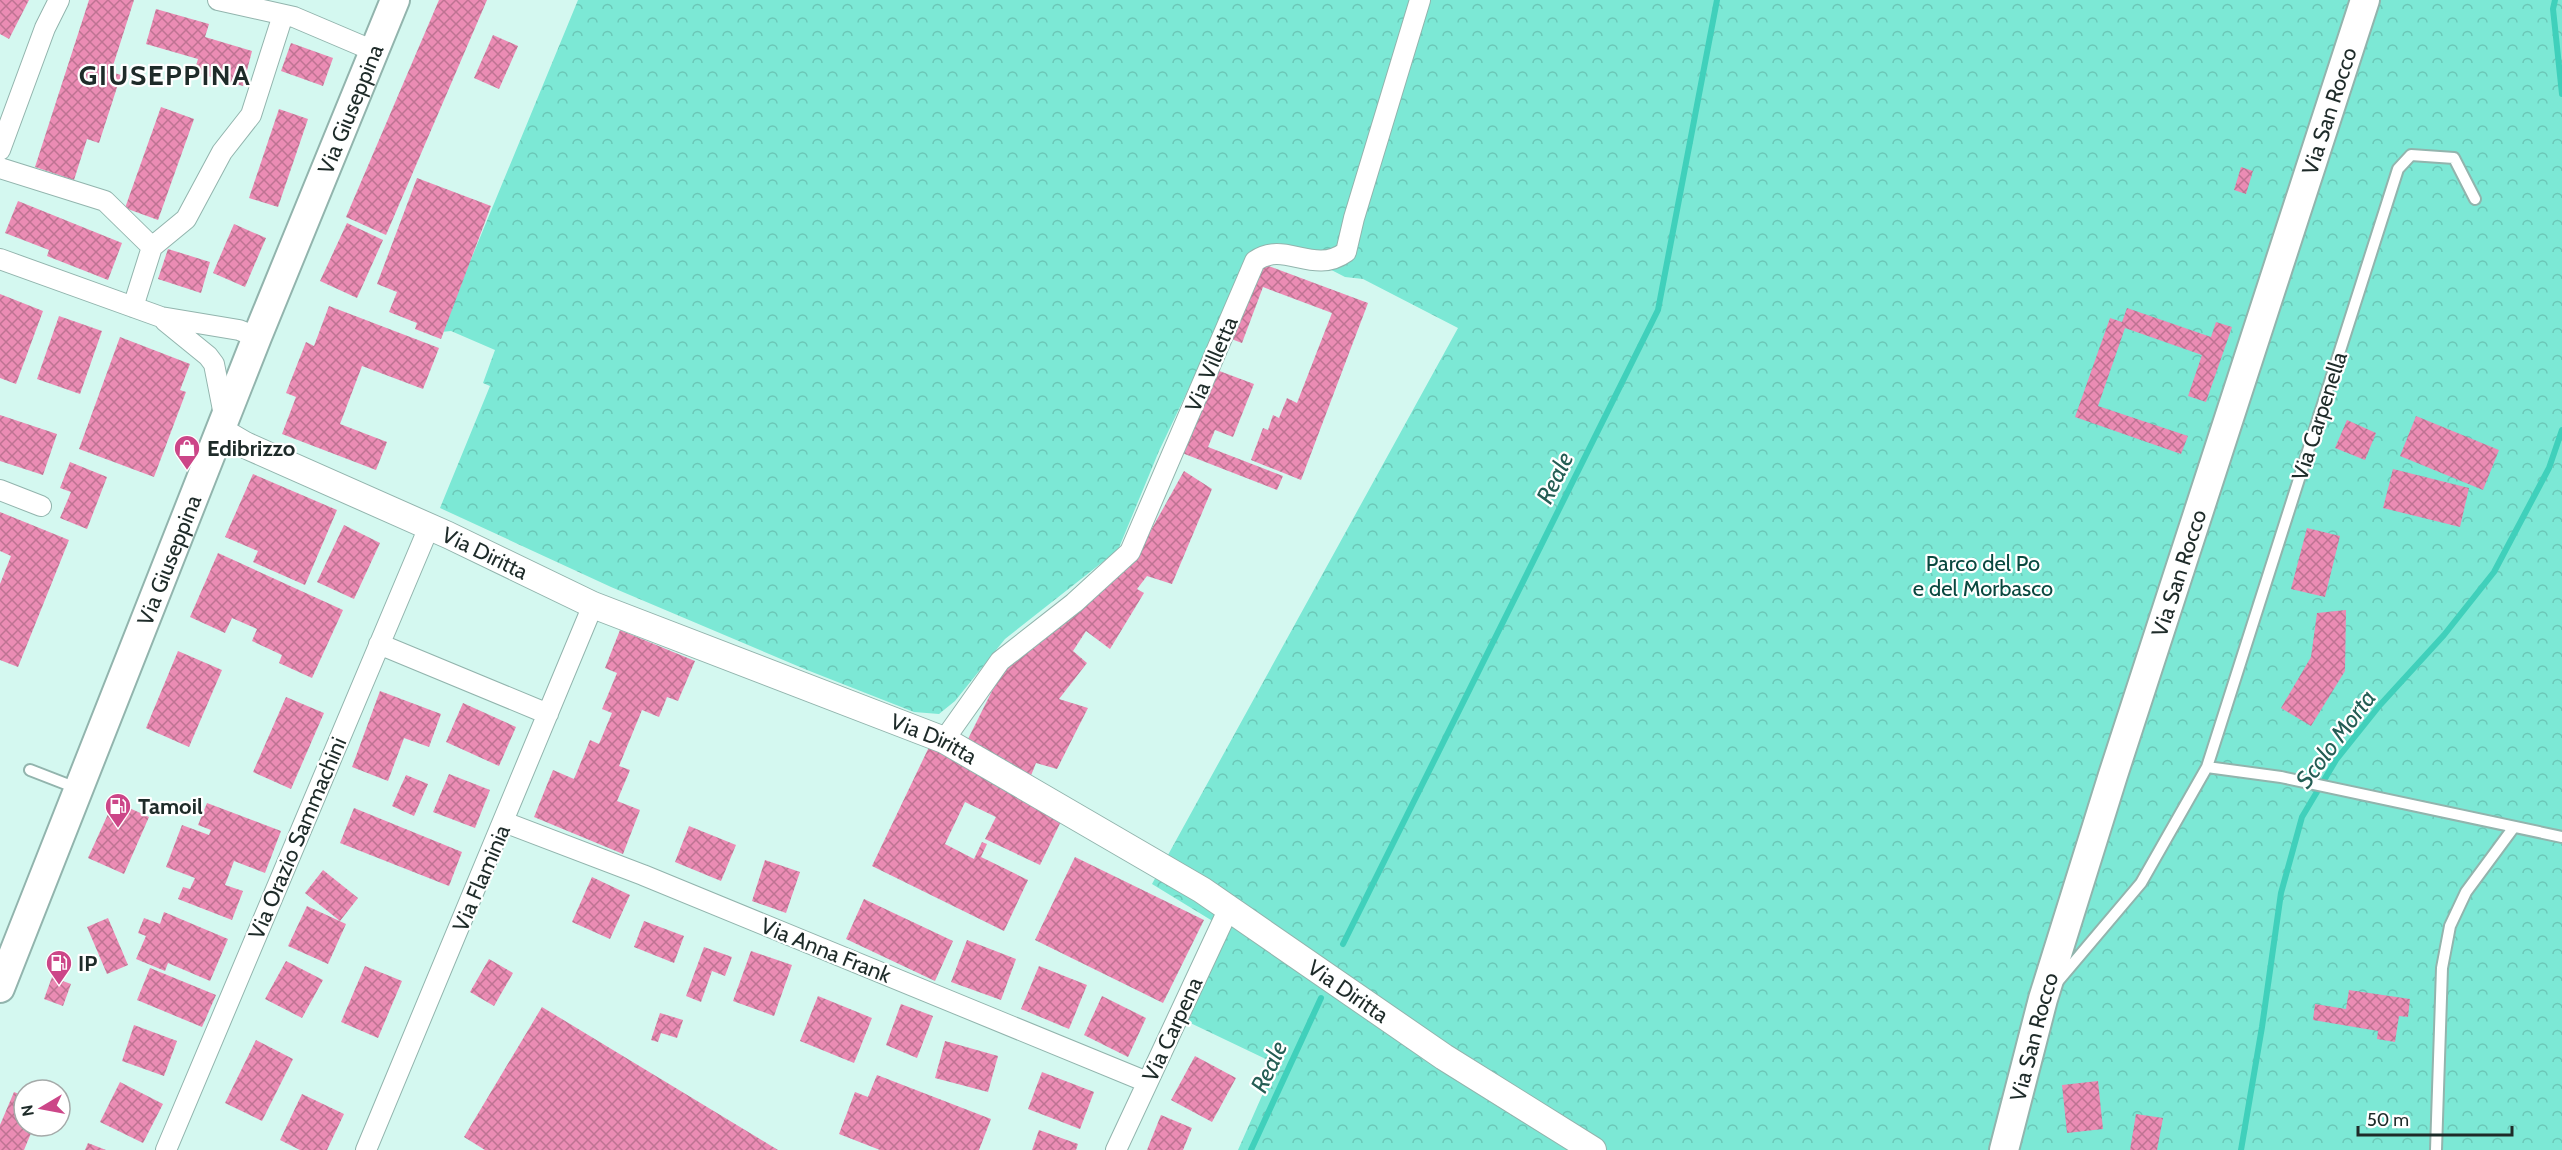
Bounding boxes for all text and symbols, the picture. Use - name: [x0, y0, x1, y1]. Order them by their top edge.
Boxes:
- street label: Via Giuseppina: [312, 40, 390, 178]
- street label: Via San Rocco: [2296, 44, 2363, 178]
- district label: GIUSEPPINA: [79, 58, 251, 92]
- street label: Via Villetta: [1179, 312, 1244, 416]
- street label: Via Carpenella: [2286, 348, 2353, 484]
- shop icon: Edibrizzo: [172, 433, 202, 471]
- place label: Edibrizzo: [207, 435, 295, 462]
- water label: Reale: [1530, 447, 1579, 508]
- street label: Via Giuseppina: [132, 491, 207, 629]
- street label: Via San Rocco: [2146, 506, 2212, 640]
- street label: Via Diritta: [437, 521, 533, 586]
- park label: Parco del Po e del Morbasco: [1913, 550, 2053, 602]
- water label: Scolo Morta: [2289, 684, 2382, 794]
- street label: Via Diritta: [887, 708, 982, 770]
- street label: Via Orazio Sammachini: [243, 733, 352, 943]
- fuel station icon: Tamoil: [103, 791, 133, 829]
- place label: Tamoil: [138, 793, 203, 820]
- street label: Via Flaminia: [447, 820, 516, 936]
- street label: Via Anna Frank: [757, 912, 895, 989]
- fuel station icon: IP: [44, 948, 74, 986]
- place label: IP: [78, 950, 97, 977]
- street label: Via Diritta: [1302, 954, 1394, 1029]
- street label: Via San Rocco: [2004, 969, 2064, 1104]
- street label: Via Carpena: [1137, 972, 1209, 1086]
- water label: Reale: [1244, 1036, 1293, 1097]
- north arrow: [12, 1078, 72, 1138]
- scale bar: [2358, 1099, 2512, 1137]
- text: N: [17, 1103, 38, 1118]
- text: 50 m: [2367, 1109, 2409, 1131]

